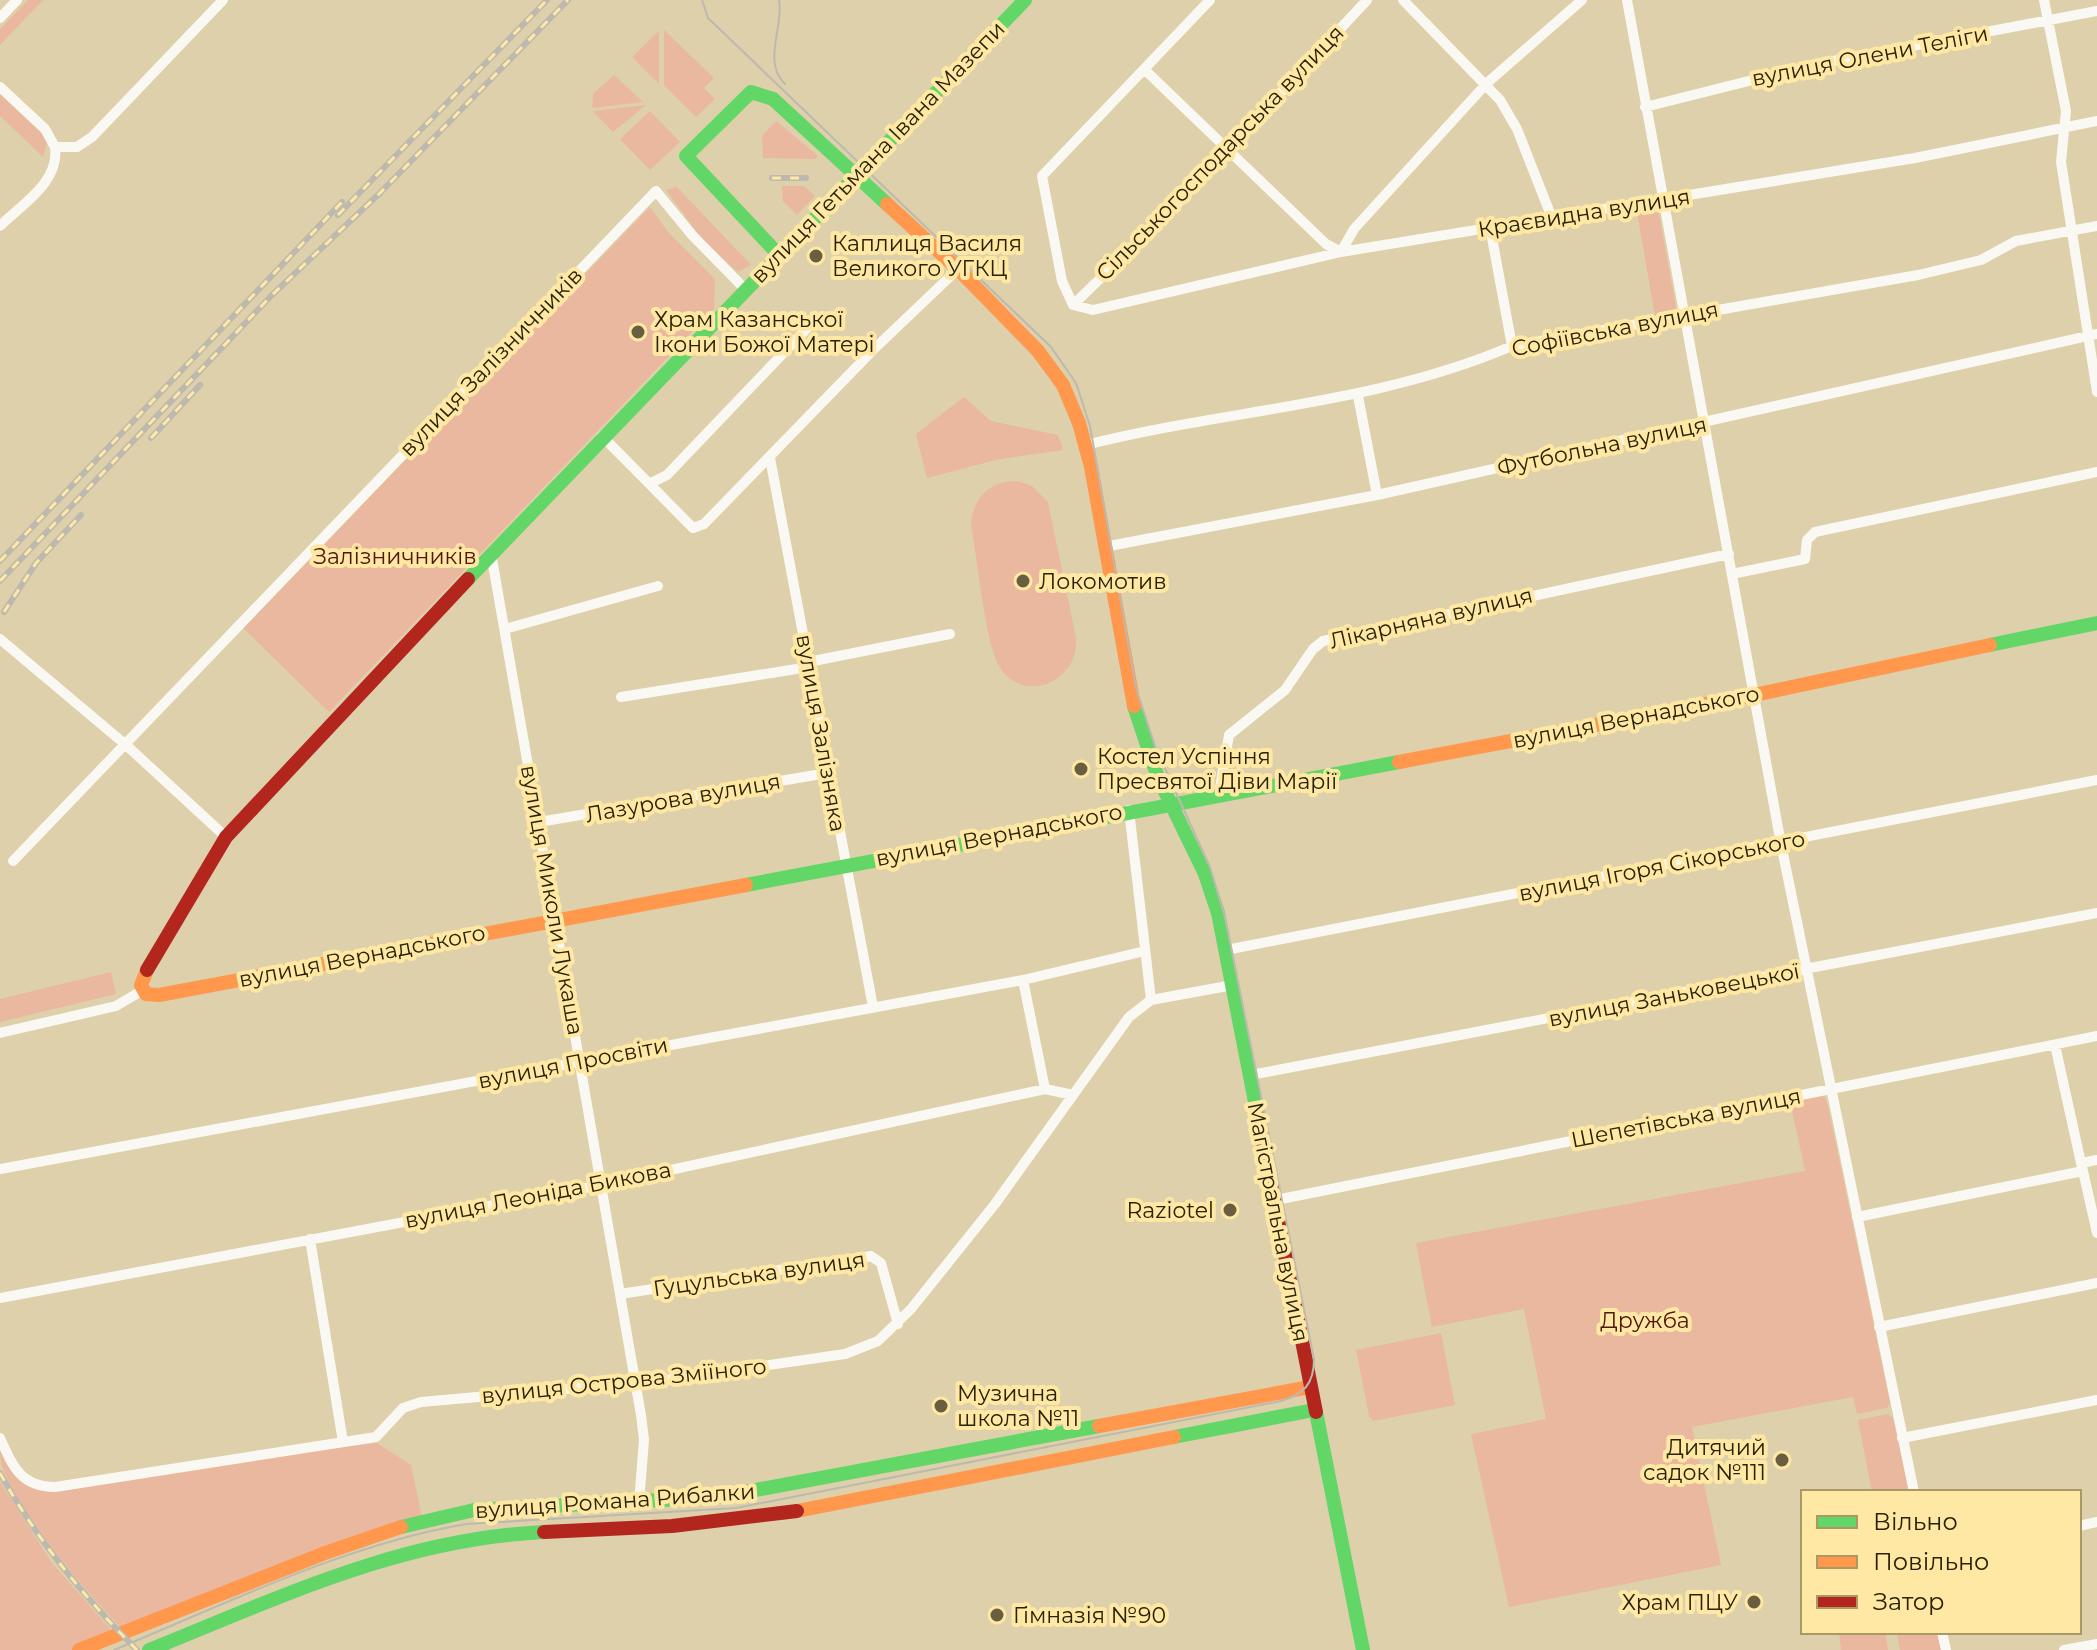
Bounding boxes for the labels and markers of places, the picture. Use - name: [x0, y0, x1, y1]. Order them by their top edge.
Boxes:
- place label: Каплиця Василя Великого УГКЦ: [832, 230, 1022, 282]
- marker: Каплиця Василя Великого УГКЦ: [807, 247, 825, 265]
- place label: Храм Казанської Ікони Божої Матері: [654, 306, 875, 358]
- marker: Храм Казанської Ікони Божої Матері: [629, 323, 647, 341]
- place label: Локомотив: [1039, 568, 1167, 595]
- marker: Локомотив: [1014, 572, 1032, 590]
- place label: Костел Успіння Пресвятої Діви Марії: [1097, 743, 1337, 795]
- marker: Костел Успіння Пресвятої Діви Марії: [1072, 760, 1090, 778]
- place label: Raziotel: [1127, 1197, 1214, 1224]
- marker: Raziotel: [1221, 1201, 1239, 1219]
- place label: Музична школа №11: [957, 1380, 1079, 1432]
- marker: Музична школа №11: [932, 1397, 950, 1415]
- place label: Дитячий садок №111: [1643, 1434, 1766, 1486]
- marker: Дитячий садок №111: [1773, 1451, 1791, 1469]
- place label: Храм ПЦУ: [1622, 1589, 1738, 1616]
- marker: Храм ПЦУ: [1745, 1593, 1763, 1611]
- place label: Гімназія №90: [1013, 1602, 1166, 1629]
- marker: Гімназія №90: [988, 1606, 1006, 1624]

